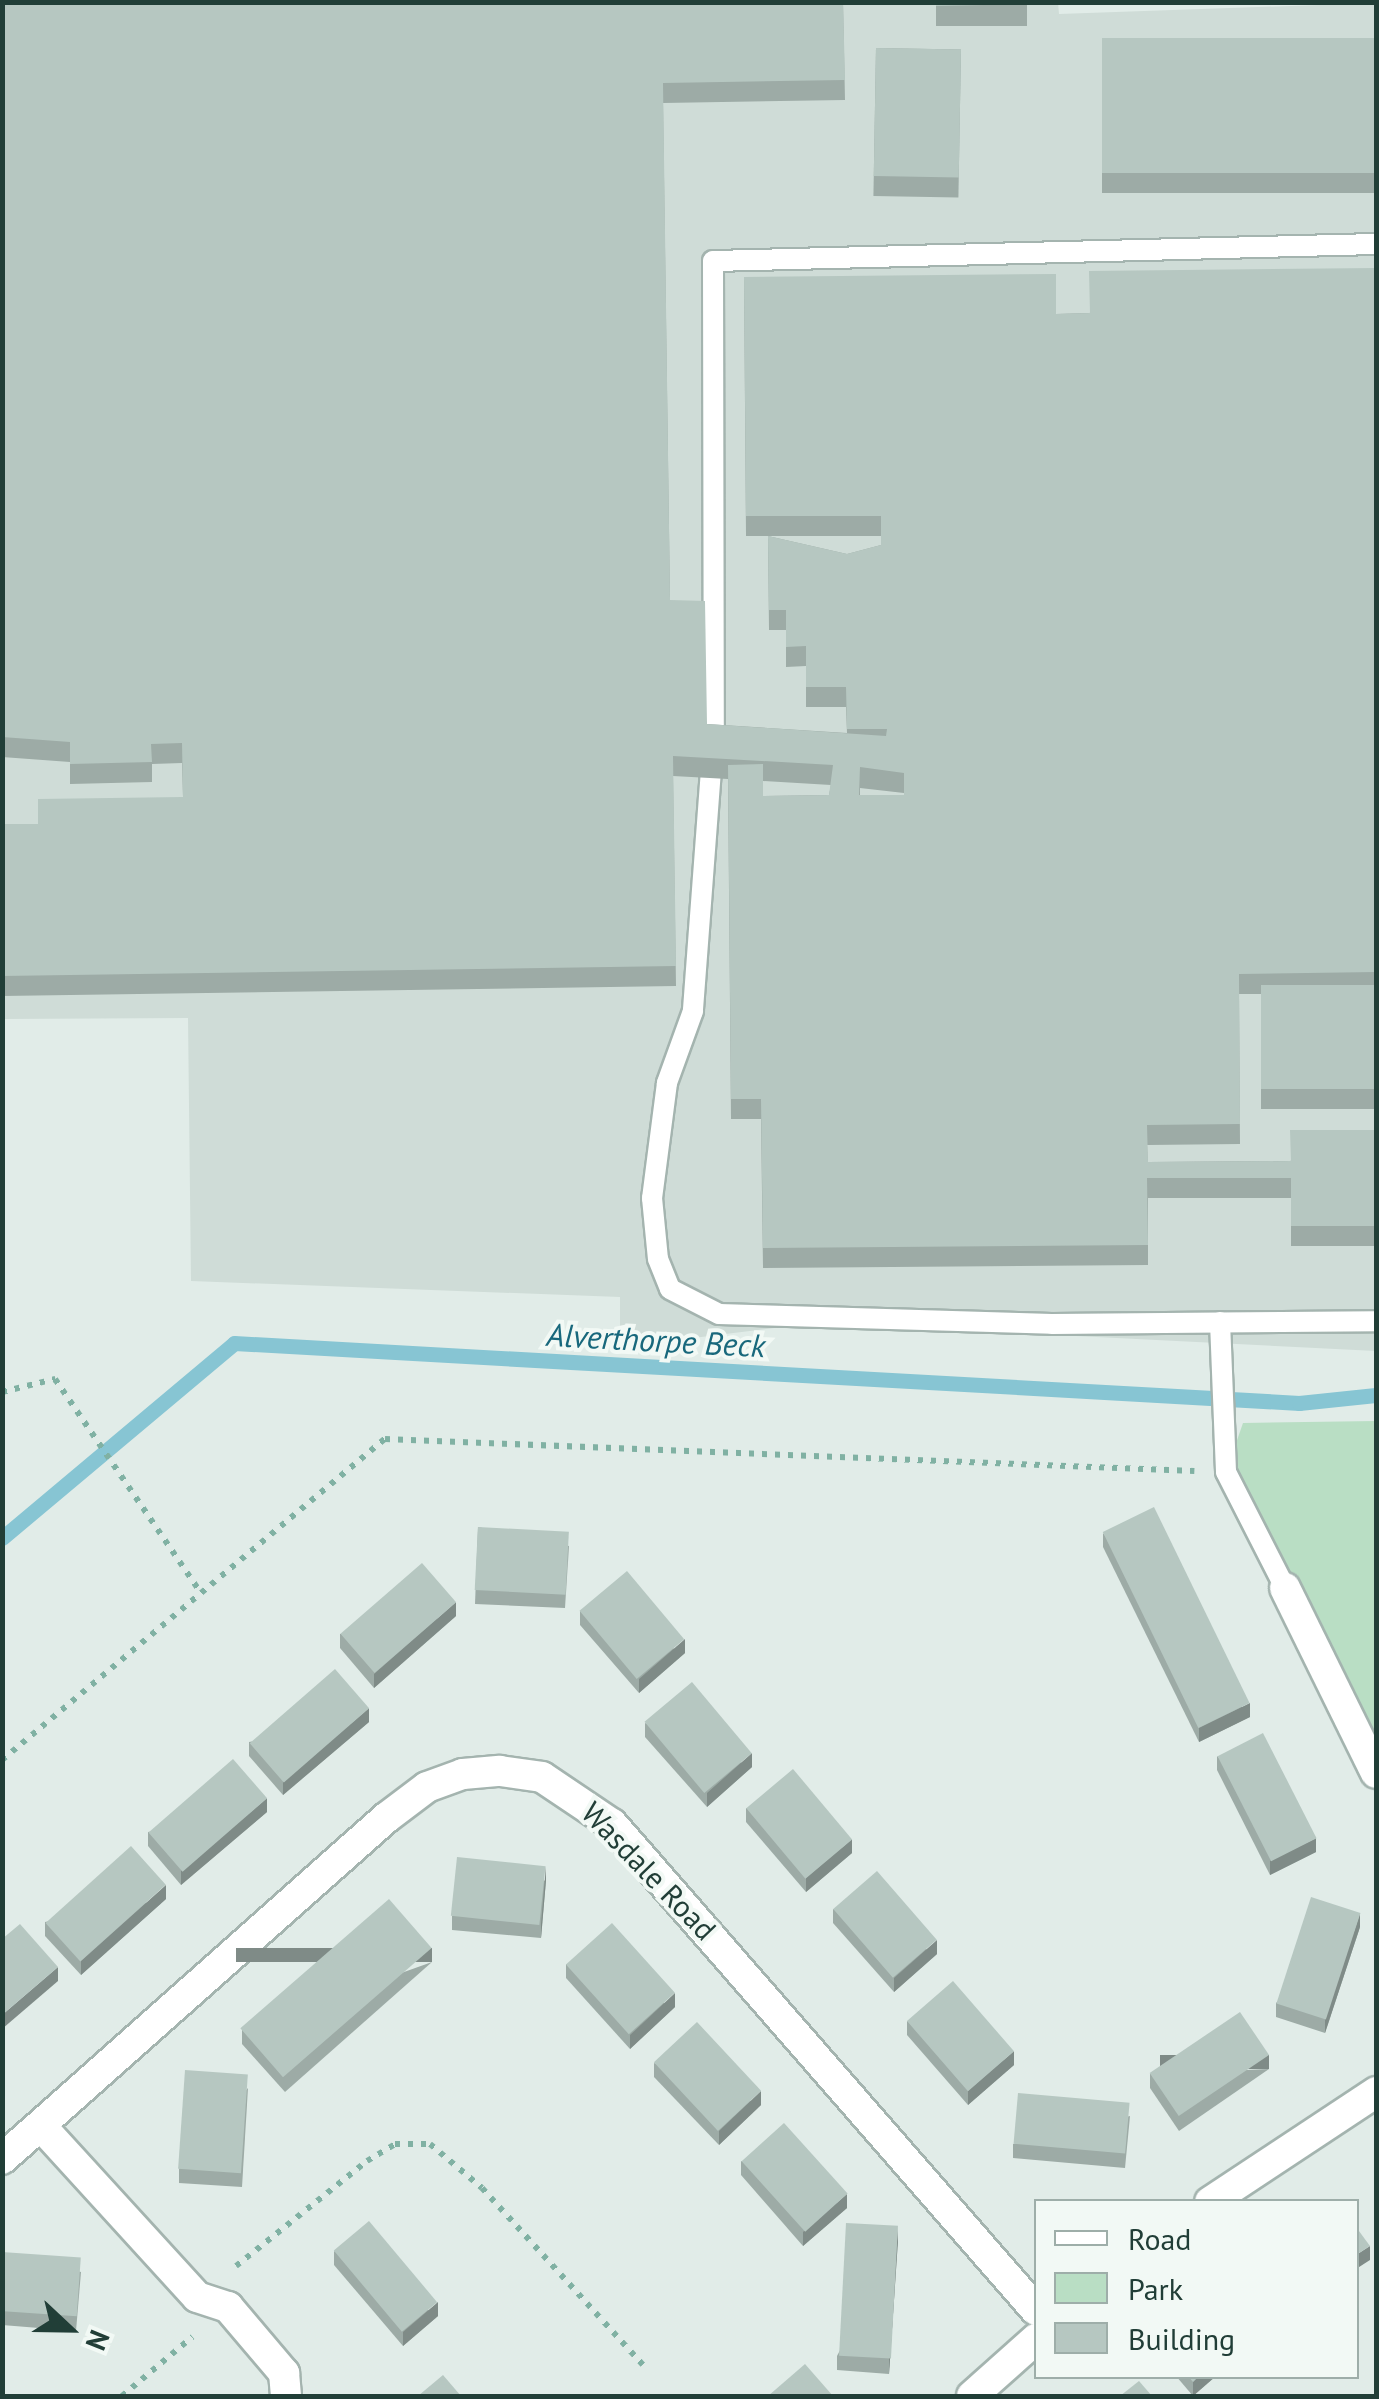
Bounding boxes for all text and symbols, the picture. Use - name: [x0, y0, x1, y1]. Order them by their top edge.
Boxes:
- water label: Alverthorpe Beck: [546, 1315, 766, 1365]
- street label: Wasdale Road: [574, 1795, 724, 1947]
- legend: [1034, 2199, 1359, 2379]
- text: Road: [1128, 2219, 1192, 2258]
- text: Park: [1128, 2269, 1183, 2308]
- north arrow: [20, 2279, 120, 2379]
- text: Building: [1128, 2319, 1235, 2358]
- text: N: [78, 2325, 119, 2356]

